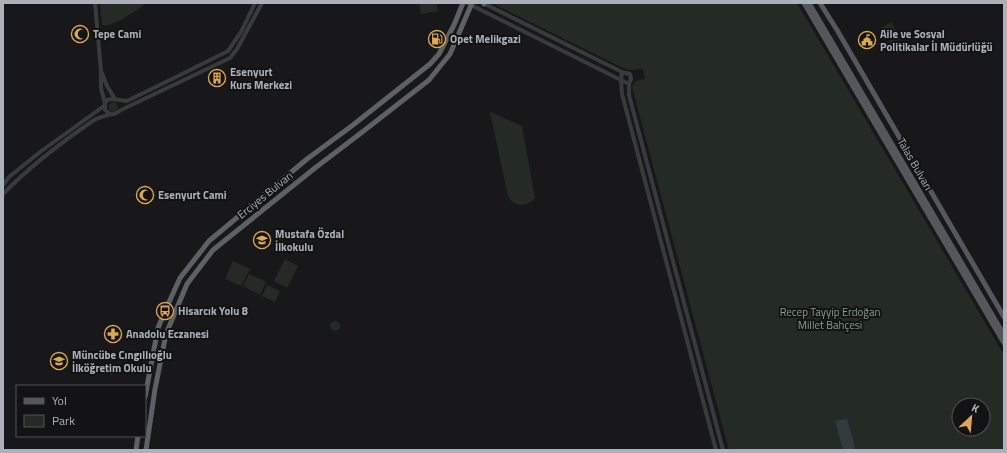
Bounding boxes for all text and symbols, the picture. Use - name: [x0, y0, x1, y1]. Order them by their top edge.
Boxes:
- mosque icon: Tepe Cami: [70, 24, 90, 44]
- place label: Tepe Cami: [93, 26, 141, 42]
- place label: Aile ve Sosyal Politikalar İl Müdürlüğü: [880, 26, 993, 55]
- fuel station icon: Opet Melikgazi: [427, 29, 447, 49]
- public building icon: Aile ve Sosyal Politikalar İl Müdürlüğü: [857, 30, 877, 50]
- place label: Opet Melikgazi: [450, 31, 521, 47]
- place label: Esenyurt Kurs Merkezi: [230, 64, 292, 93]
- building icon: Esenyurt Kurs Merkezi: [207, 68, 227, 88]
- street label: Talas Bulvarı: [894, 135, 936, 193]
- street label: Erciyes Bulvarı: [234, 168, 296, 222]
- mosque icon: Esenyurt Cami: [135, 185, 155, 205]
- place label: Esenyurt Cami: [158, 187, 227, 203]
- place label: Mustafa Özdal İlkokulu: [275, 226, 344, 255]
- school or university icon: Mustafa Özdal İlkokulu: [252, 230, 272, 250]
- bus stop icon: Hisarcık Yolu 8: [155, 301, 175, 321]
- place label: Hisarcık Yolu 8: [178, 303, 248, 319]
- park label: Recep Tayyip Erdoğan Millet Bahçesi: [780, 304, 880, 333]
- pharmacy icon: Anadolu Eczanesi: [103, 324, 123, 344]
- place label: Anadolu Eczanesi: [126, 326, 209, 342]
- place label: Müncübe Cıngıllıoğlu İlköğretim Okulu: [72, 347, 172, 376]
- school or university icon: Müncübe Cıngıllıoğlu İlköğretim Okulu: [49, 351, 69, 371]
- legend: [16, 385, 146, 437]
- text: Yol: [52, 391, 67, 410]
- north arrow: [951, 397, 991, 437]
- text: K: [969, 399, 982, 417]
- text: Park: [52, 411, 75, 430]

